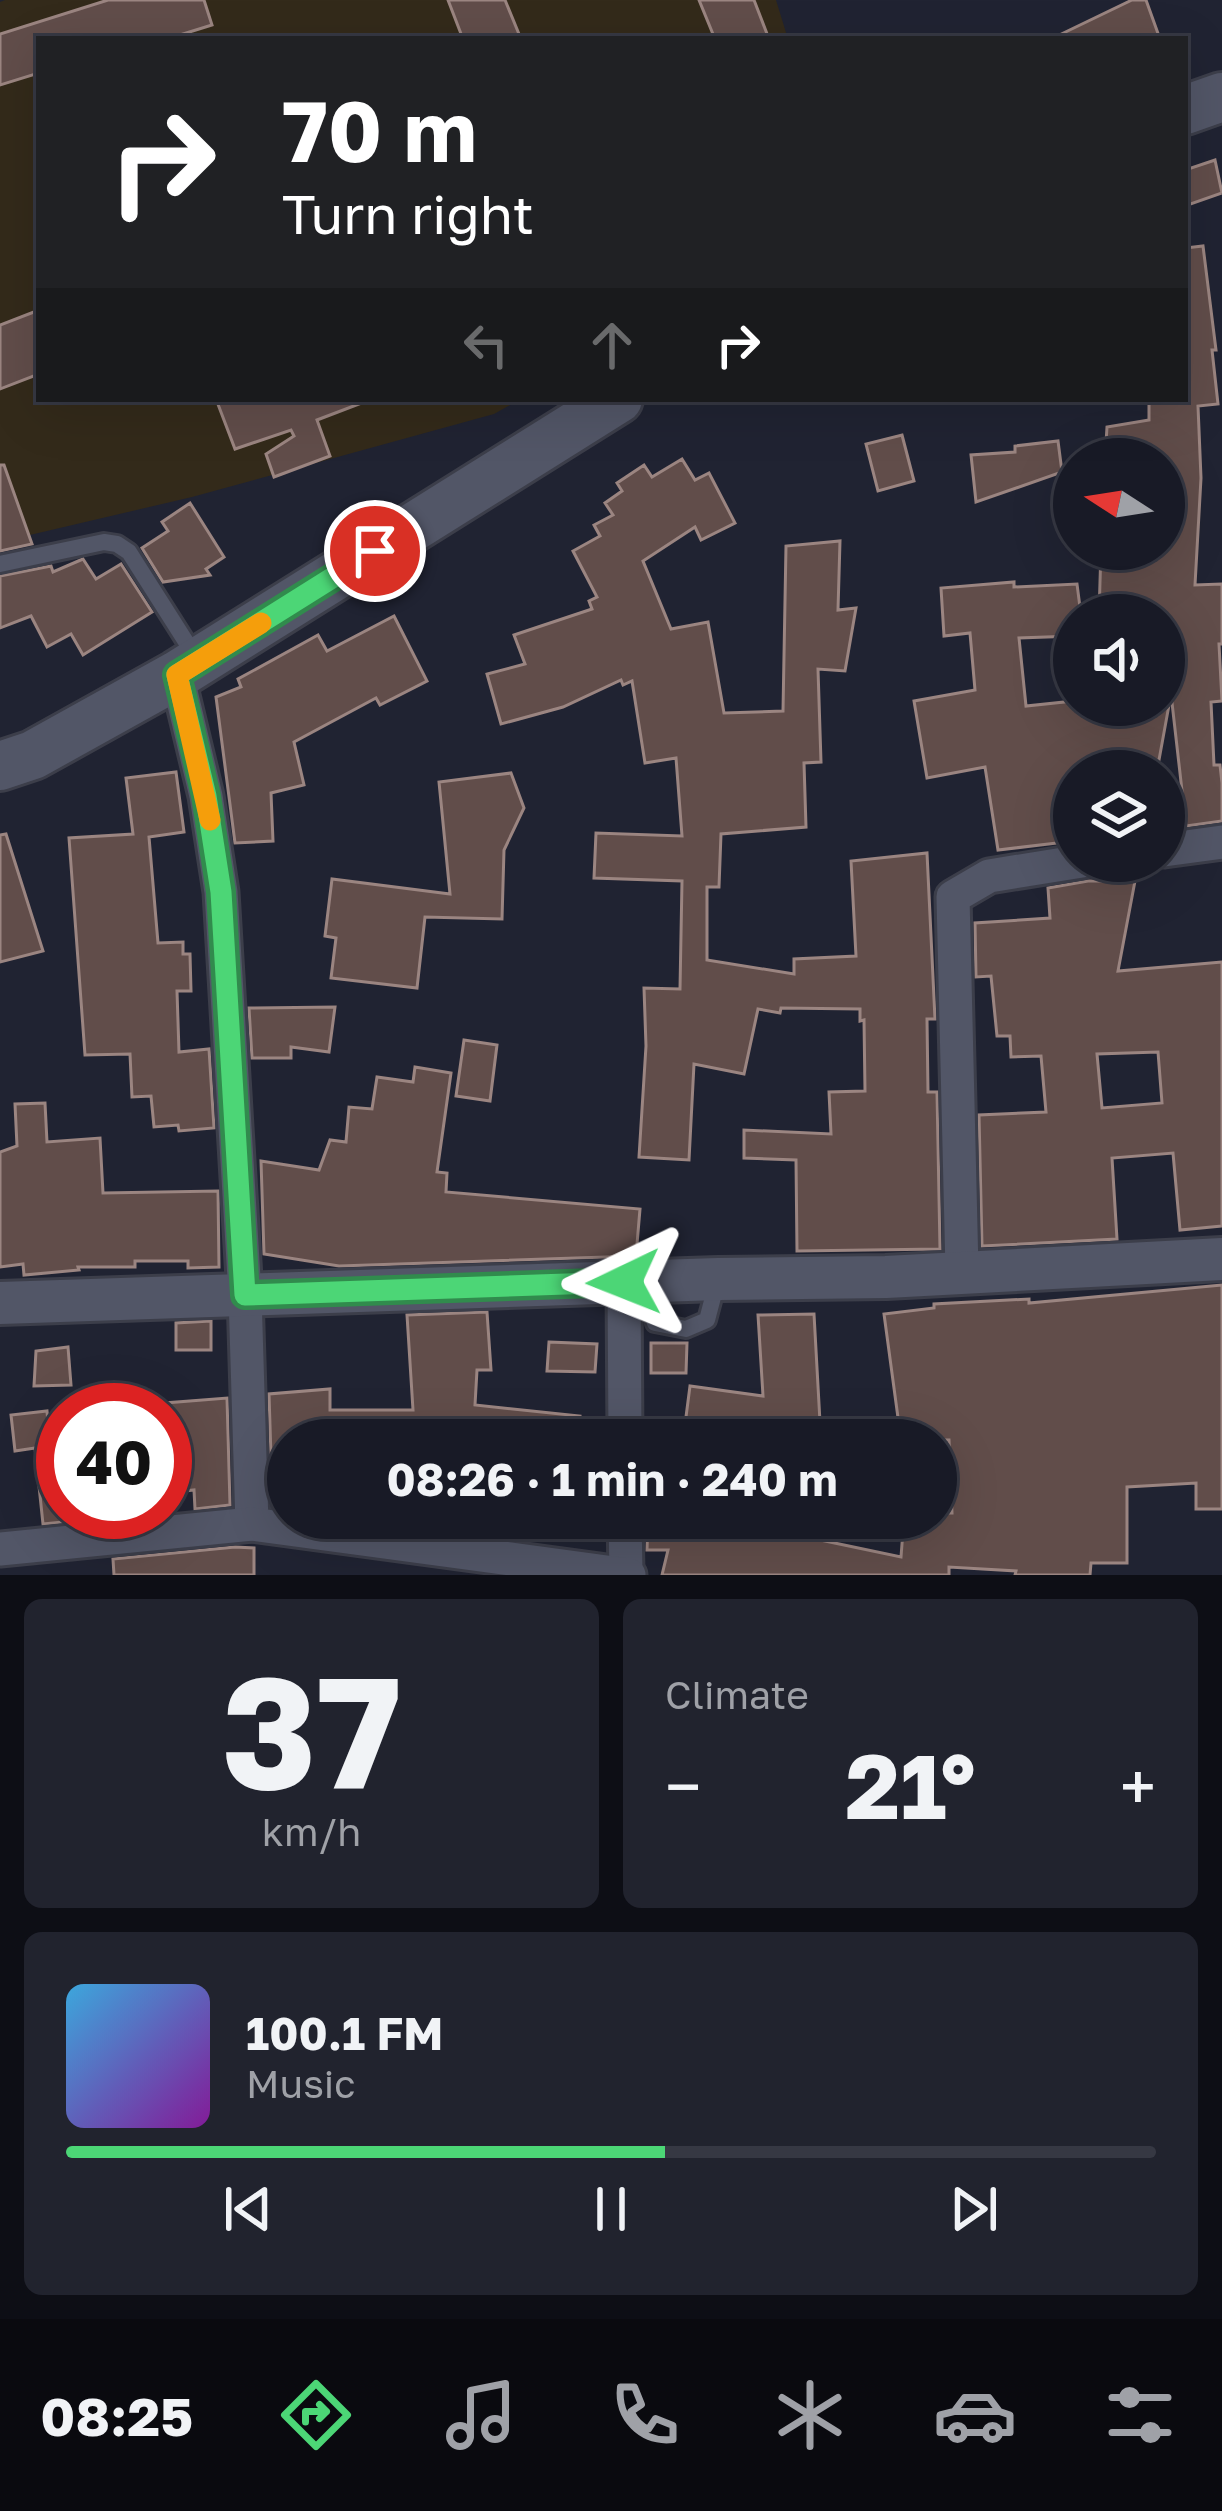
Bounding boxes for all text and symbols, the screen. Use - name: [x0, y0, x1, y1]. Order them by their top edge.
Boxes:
- text: 70 m: [282, 80, 477, 180]
- icon: right: [84, 84, 240, 240]
- text: Turn right: [282, 181, 534, 246]
- icon: left: [453, 312, 519, 378]
- icon: ahead: [579, 312, 645, 378]
- icon: right: [705, 312, 771, 378]
- north arrow: [1053, 438, 1185, 570]
- map controls: [1053, 438, 1185, 882]
- pin: [324, 500, 426, 602]
- icon: arrive: [342, 518, 408, 584]
- button: sound: [1053, 594, 1185, 726]
- button: layers: [1053, 750, 1185, 882]
- position arrow: [561, 1219, 687, 1345]
- speed limit sign: 40: [36, 1383, 192, 1539]
- text: 08:26 · 1 min · 240 m: [386, 1452, 838, 1506]
- text: 37: [221, 1636, 402, 1823]
- text: Climate: [665, 1671, 809, 1718]
- text: 21°: [845, 1731, 976, 1839]
- text: −: [665, 1746, 701, 1826]
- text: +: [1120, 1746, 1156, 1826]
- text: km/h: [262, 1808, 361, 1855]
- text: 100.1 FM: [246, 2006, 443, 2060]
- text: Music: [246, 2060, 356, 2107]
- icon: previous: [215, 2176, 281, 2242]
- icon: pause: [578, 2176, 644, 2242]
- icon: next: [941, 2176, 1007, 2242]
- icon: directions: [274, 2373, 358, 2457]
- icon: music: [439, 2373, 523, 2457]
- icon: phone: [603, 2373, 687, 2457]
- icon: climate: [768, 2373, 852, 2457]
- icon: car: [933, 2373, 1017, 2457]
- icon: filters: [1098, 2373, 1182, 2457]
- text: 08:25: [40, 2383, 193, 2448]

